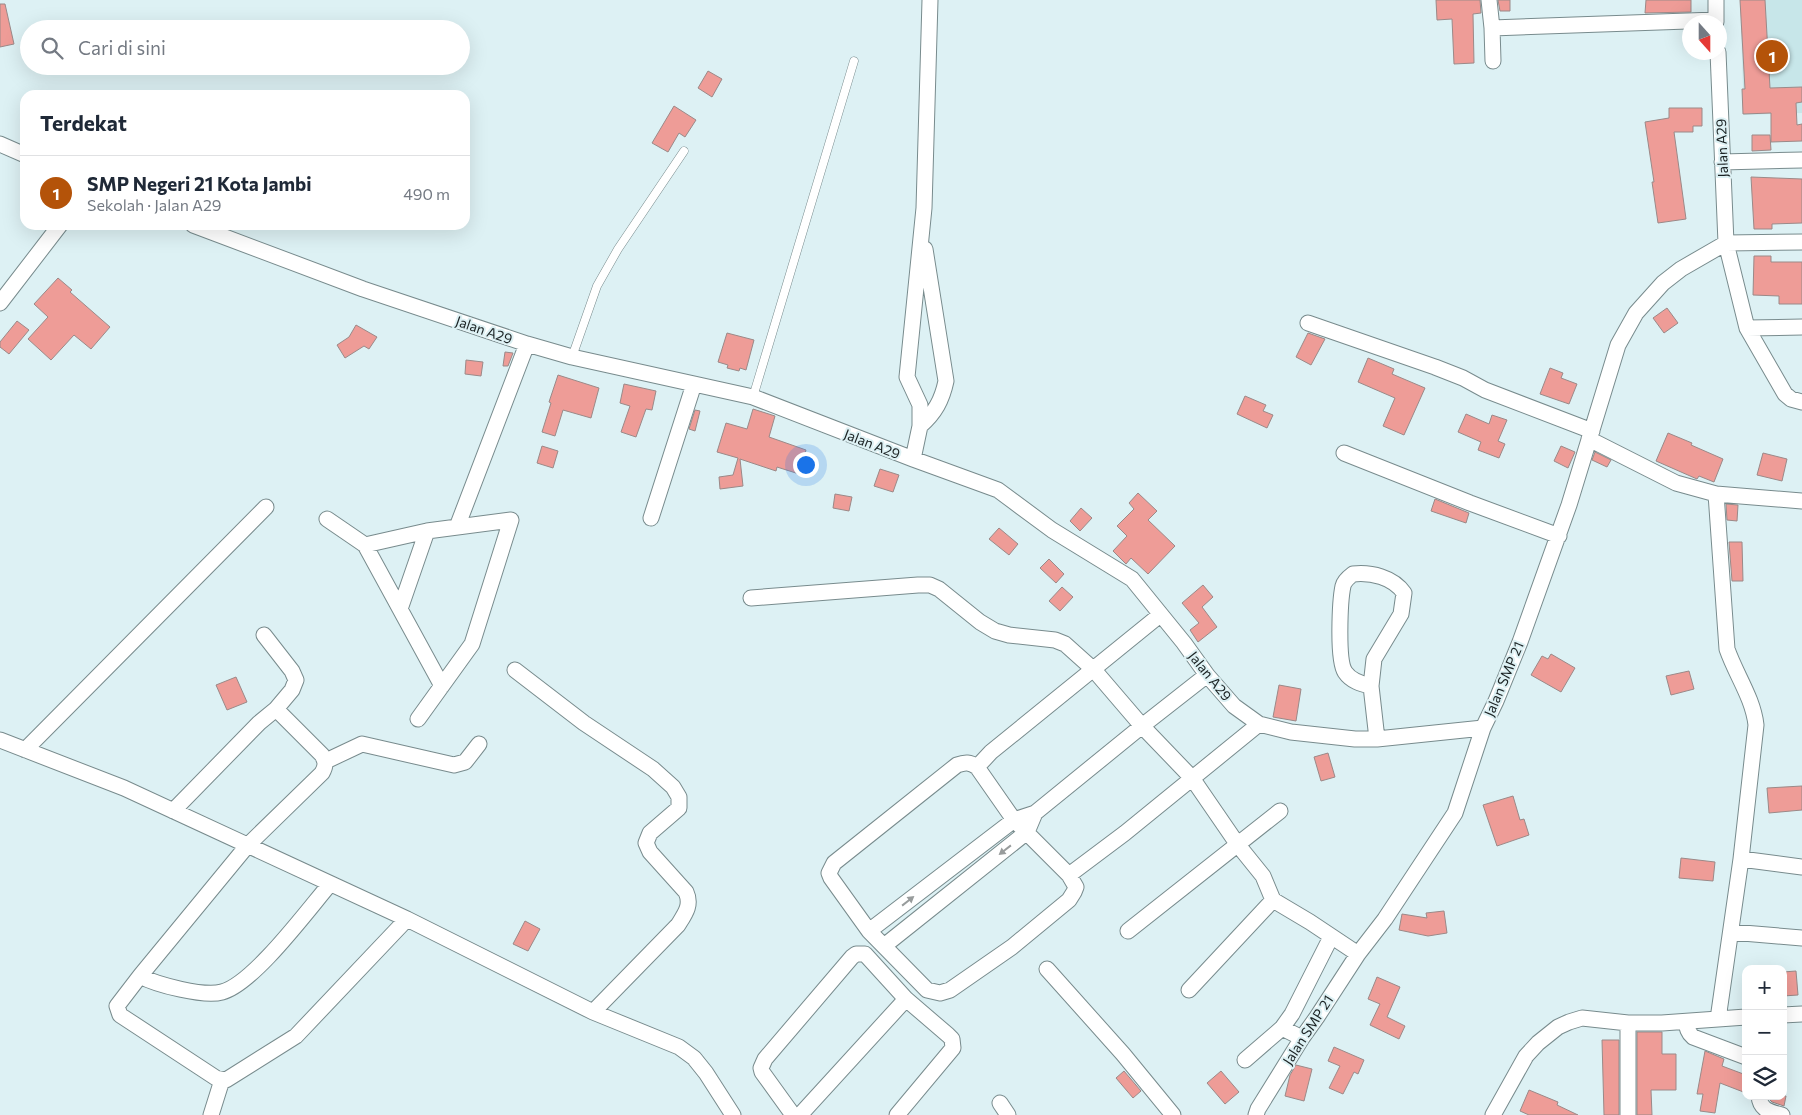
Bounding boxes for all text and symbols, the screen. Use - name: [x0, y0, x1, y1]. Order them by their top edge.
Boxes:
- north arrow: [1682, 15, 1727, 60]
- search box: [20, 20, 470, 75]
- icon: search: [38, 34, 66, 62]
- text: Cari di sini: [78, 36, 166, 59]
- pin: 1: [1756, 37, 1788, 75]
- text: Terdekat: [40, 110, 127, 135]
- street label: Jalan A29: [1712, 118, 1731, 178]
- text: SMP Negeri 21 Kota Jambi: [87, 172, 312, 195]
- text: 1: [52, 184, 60, 203]
- text: 490 m: [403, 184, 450, 203]
- text: Sekolah · Jalan A29: [87, 195, 221, 214]
- street label: Jalan A29: [454, 312, 515, 347]
- street label: Jalan A29: [842, 425, 903, 462]
- your location: [793, 452, 819, 478]
- street label: Jalan SMP 21: [1480, 639, 1527, 719]
- street label: Jalan A29: [1185, 647, 1236, 704]
- one-way arrow: [999, 844, 1012, 855]
- one-way arrow: [901, 896, 914, 907]
- map controls: [1742, 965, 1787, 1100]
- button: +: [1742, 965, 1787, 1010]
- street label: Jalan SMP 21: [1279, 992, 1336, 1068]
- button: −: [1742, 1010, 1787, 1055]
- button: layers: [1742, 1055, 1787, 1100]

